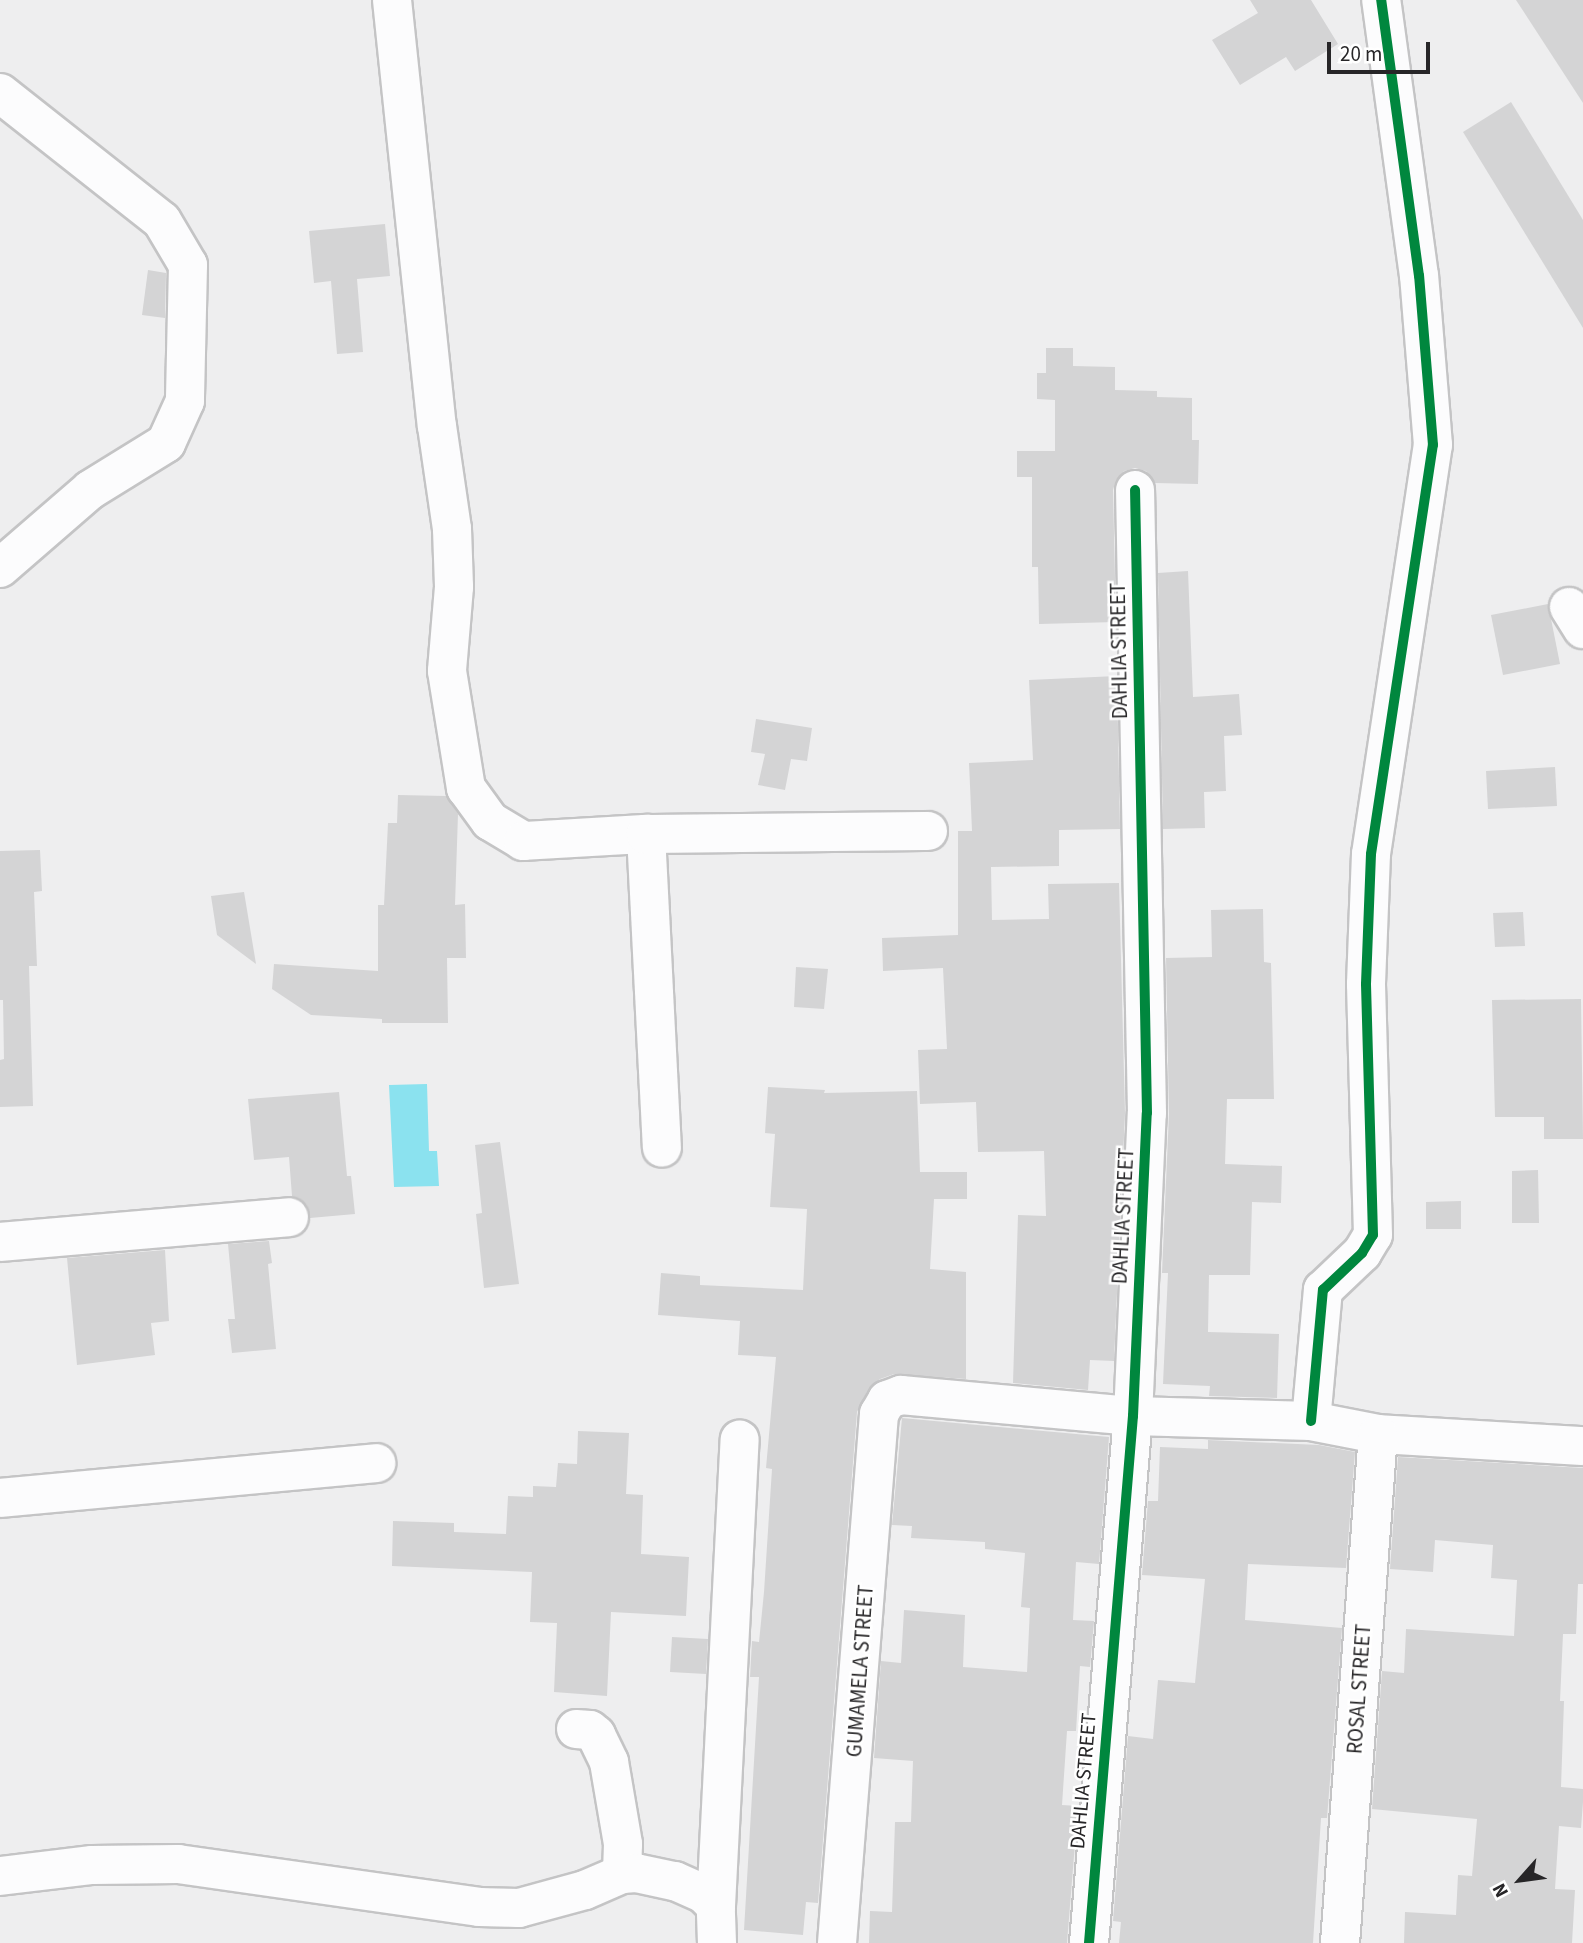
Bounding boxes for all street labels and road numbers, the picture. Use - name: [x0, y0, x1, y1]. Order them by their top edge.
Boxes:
- street label: DAHLIA STREET: [1105, 583, 1133, 719]
- street label: DAHLIA STREET: [1107, 1147, 1139, 1285]
- street label: GUMAMELA STREET: [841, 1584, 879, 1758]
- street label: ROSAL STREET: [1342, 1623, 1376, 1755]
- street label: DAHLIA STREET: [1064, 1712, 1102, 1850]

